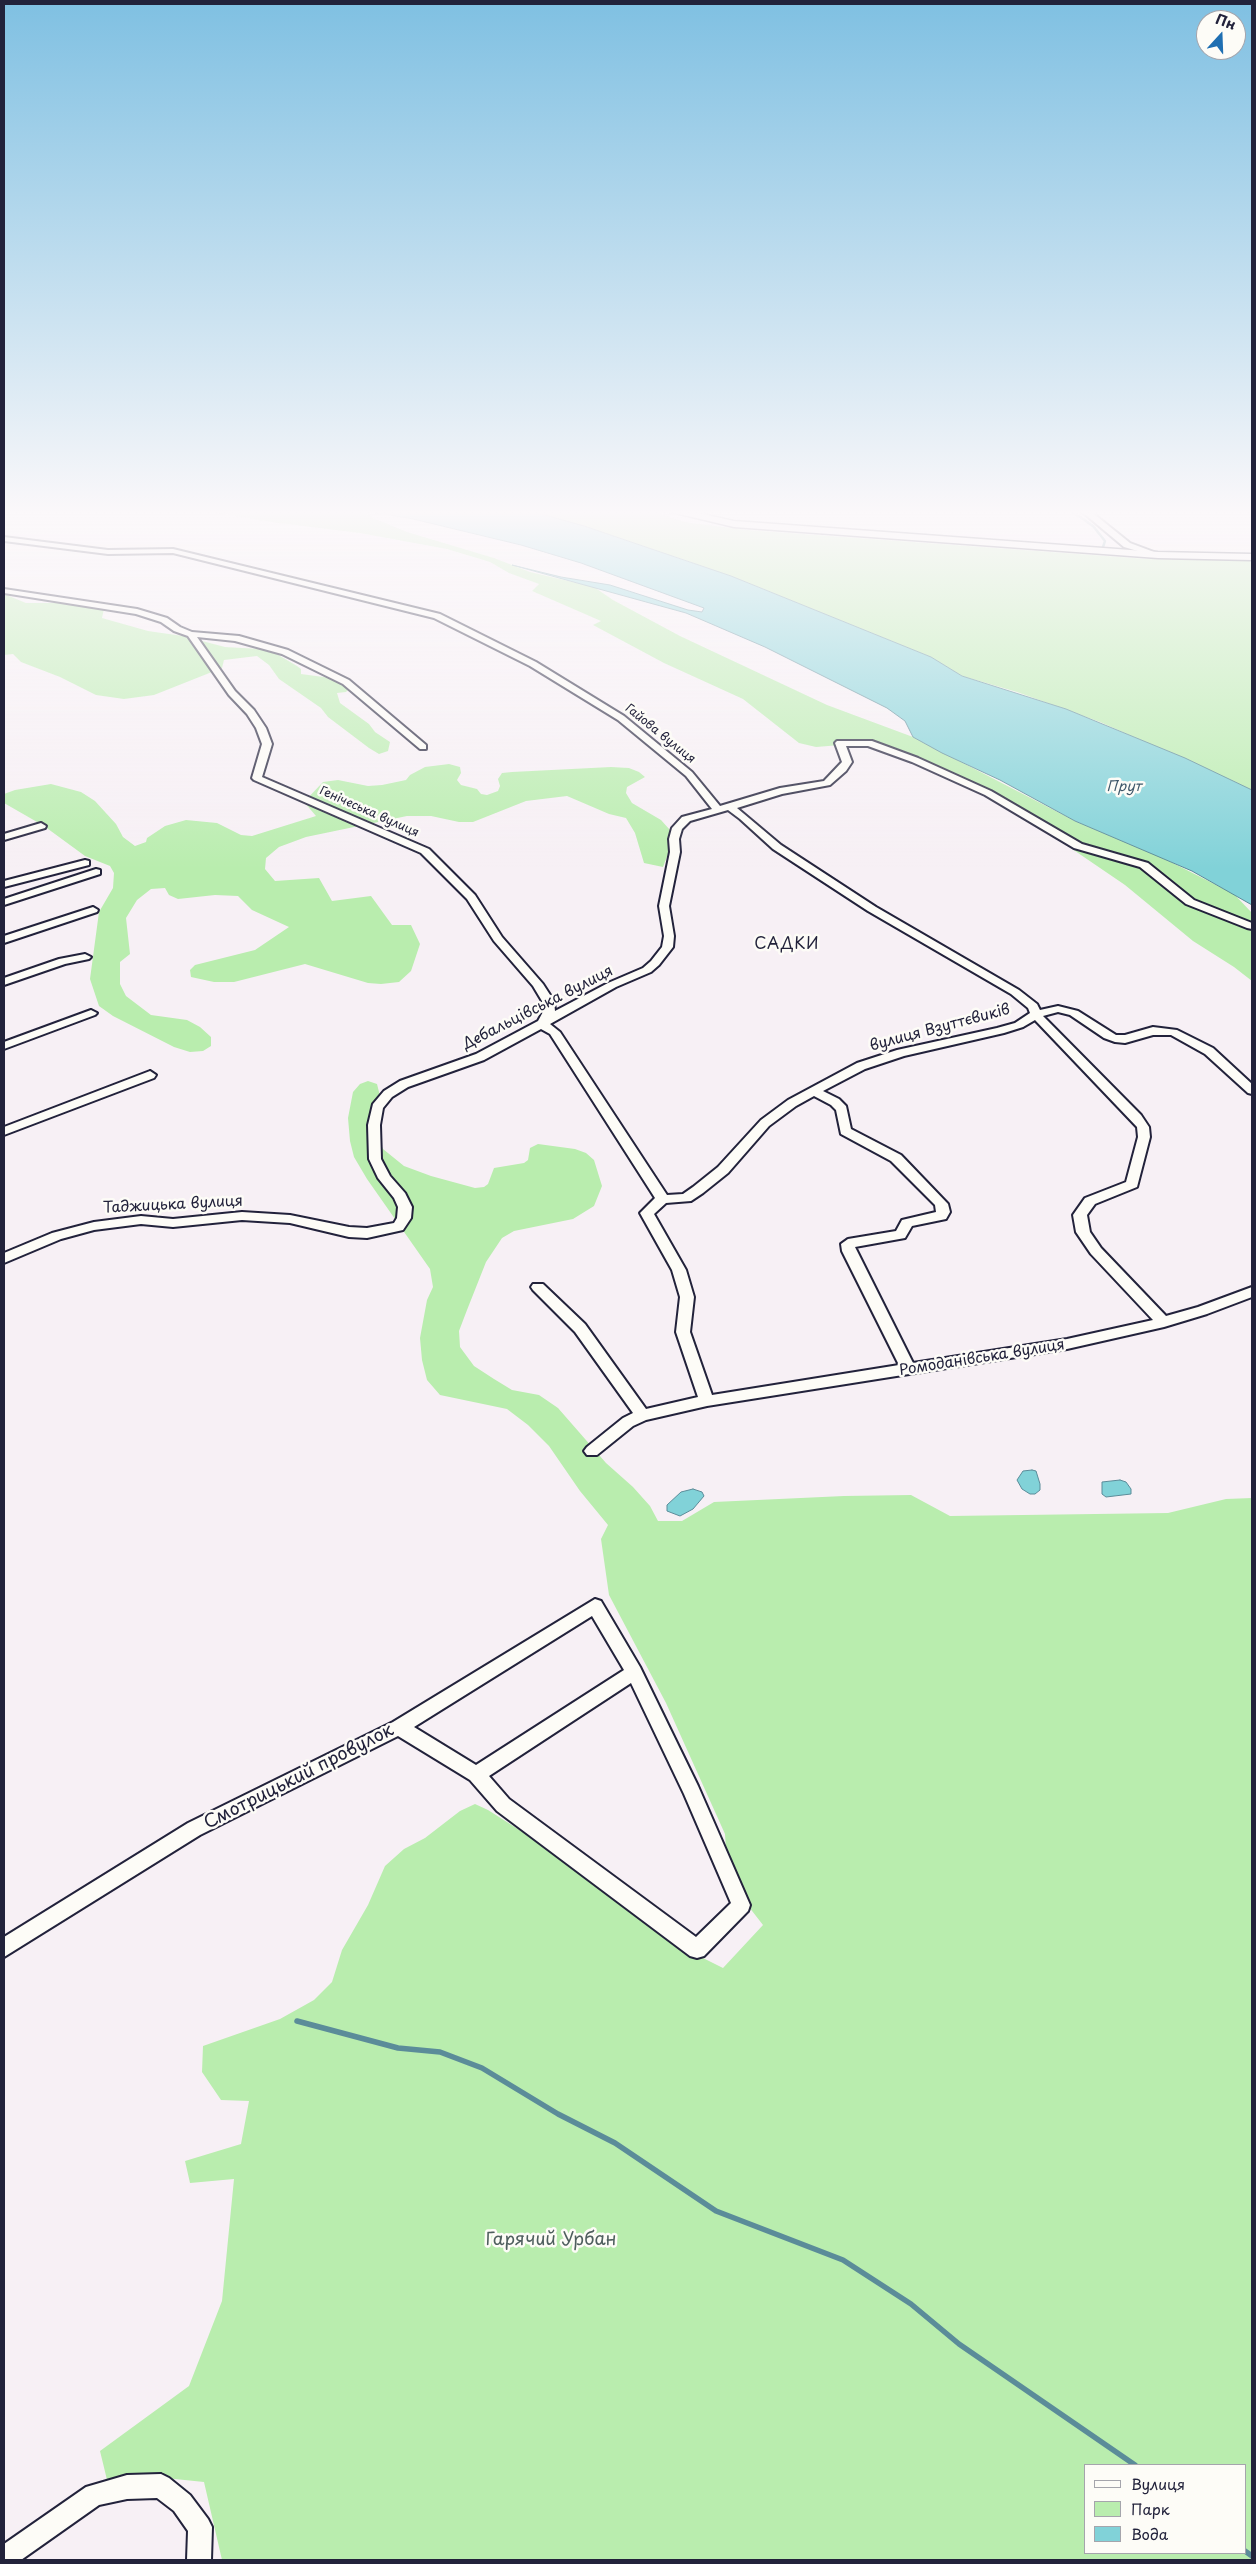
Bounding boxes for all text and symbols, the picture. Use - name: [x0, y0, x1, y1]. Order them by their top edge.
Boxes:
- text: Пн: [1213, 8, 1239, 35]
- north arrow: [1196, 10, 1246, 60]
- street label: Гайова вулиця: [622, 701, 698, 767]
- water label: Прут: [1107, 779, 1141, 795]
- street label: Генічеська вулиця: [317, 784, 421, 840]
- district label: САДКИ: [754, 935, 820, 955]
- street label: Дебальцівська вулиця: [460, 962, 616, 1054]
- street label: вулиця Взуттєвиків: [868, 1001, 1012, 1055]
- street label: Таджицька вулиця: [103, 1192, 243, 1218]
- street label: Ромоданівська вулиця: [898, 1336, 1066, 1380]
- street label: Смотрицький провулок: [200, 1720, 398, 1834]
- park label: Гарячий Урбан: [485, 2229, 617, 2251]
- legend: [1084, 2464, 1246, 2554]
- text: Вулиця: [1131, 2472, 1185, 2495]
- text: Парк: [1131, 2497, 1170, 2520]
- text: Вода: [1131, 2522, 1168, 2545]

